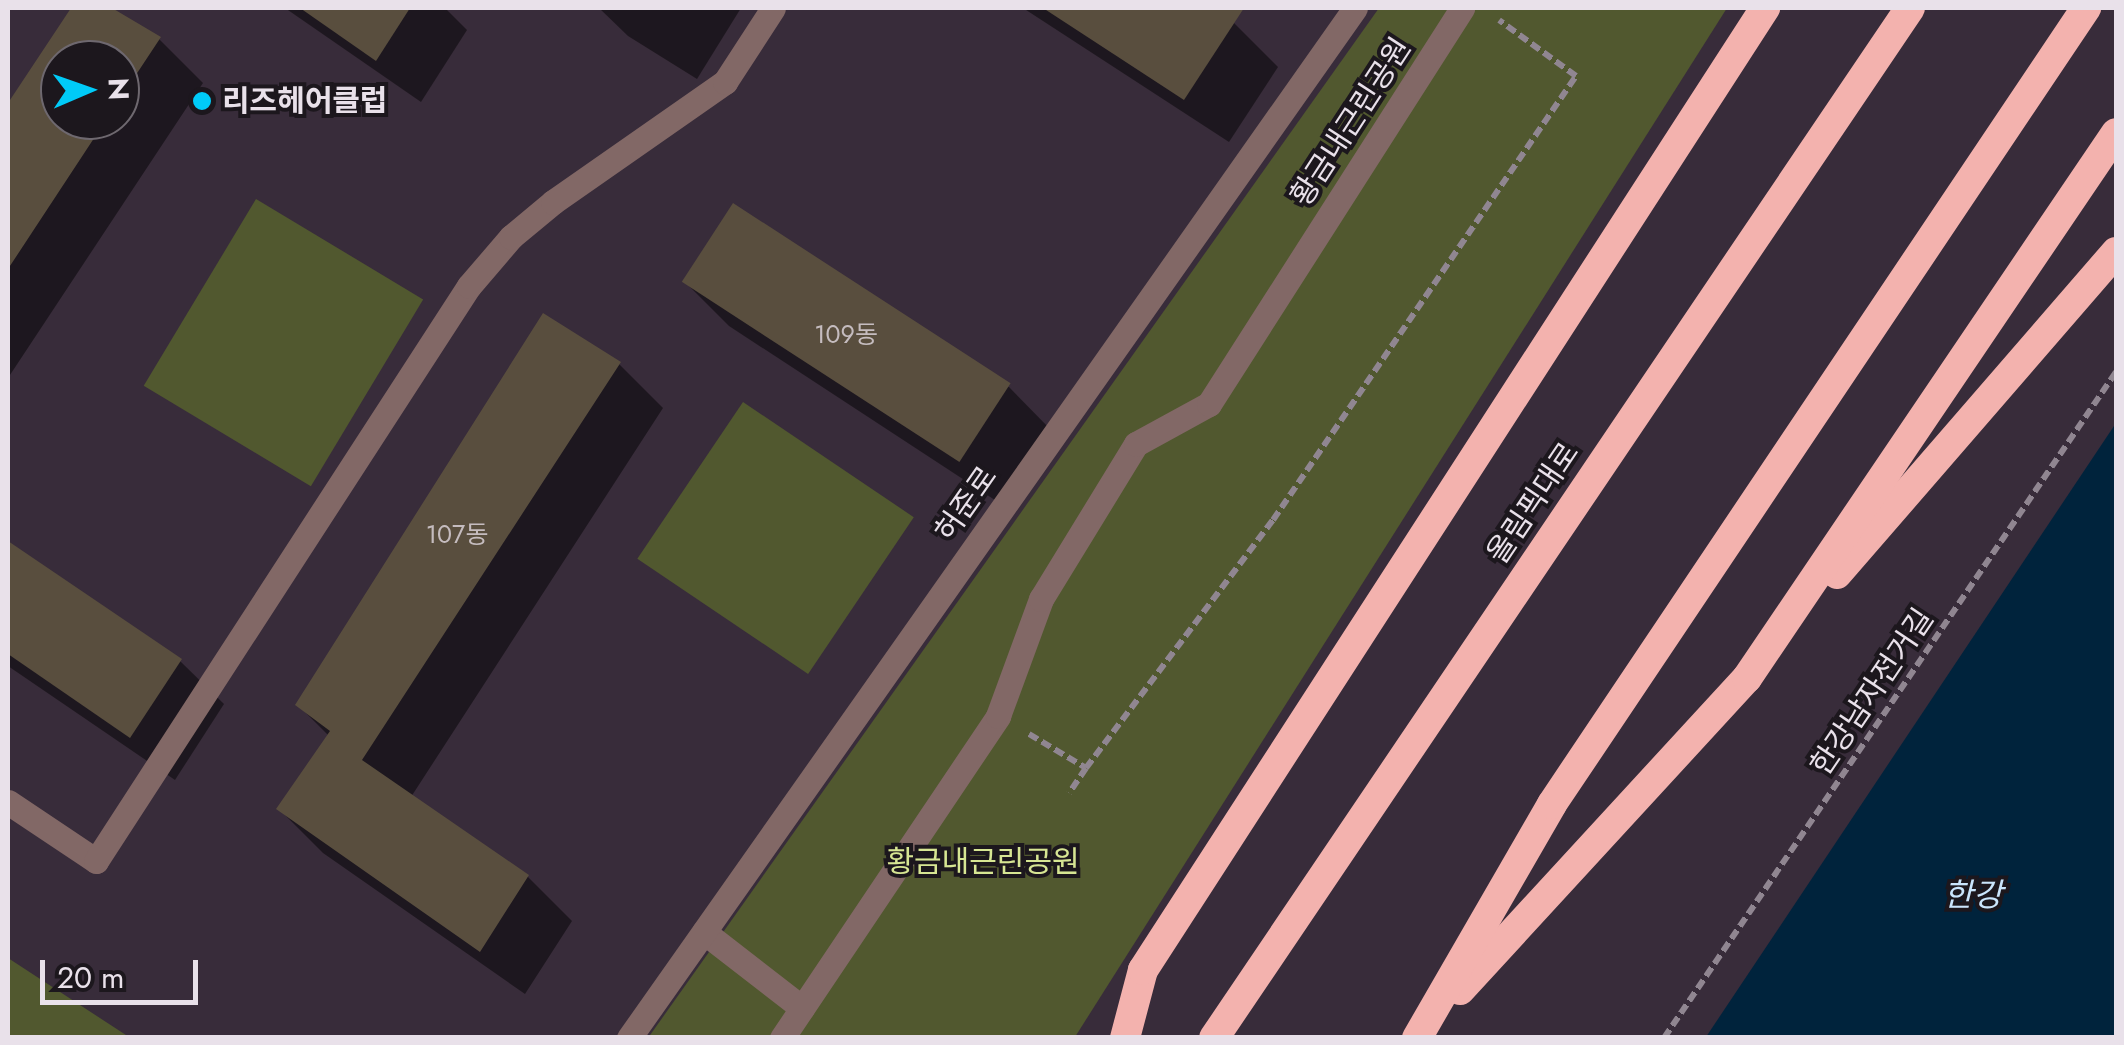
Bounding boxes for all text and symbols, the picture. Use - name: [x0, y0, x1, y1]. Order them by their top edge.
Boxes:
- street label: 황금내근린공원: [1283, 31, 1419, 213]
- north arrow: [40, 40, 140, 140]
- text: N: [98, 77, 139, 101]
- place label: 리즈헤어클럽: [222, 83, 388, 119]
- marker: 리즈헤어클럽: [191, 90, 213, 112]
- house number: 109동: [814, 319, 878, 349]
- street label: 올림픽대로: [1479, 436, 1587, 570]
- street label: 허준로: [928, 460, 1004, 548]
- house number: 107동: [426, 519, 488, 549]
- street label: 한강남자전거길: [1803, 602, 1941, 782]
- park label: 황금내근린공원: [886, 844, 1080, 880]
- water label: 한강: [1944, 876, 2002, 914]
- scale bar: [45, 940, 202, 1002]
- text: 20 m: [57, 956, 124, 999]

